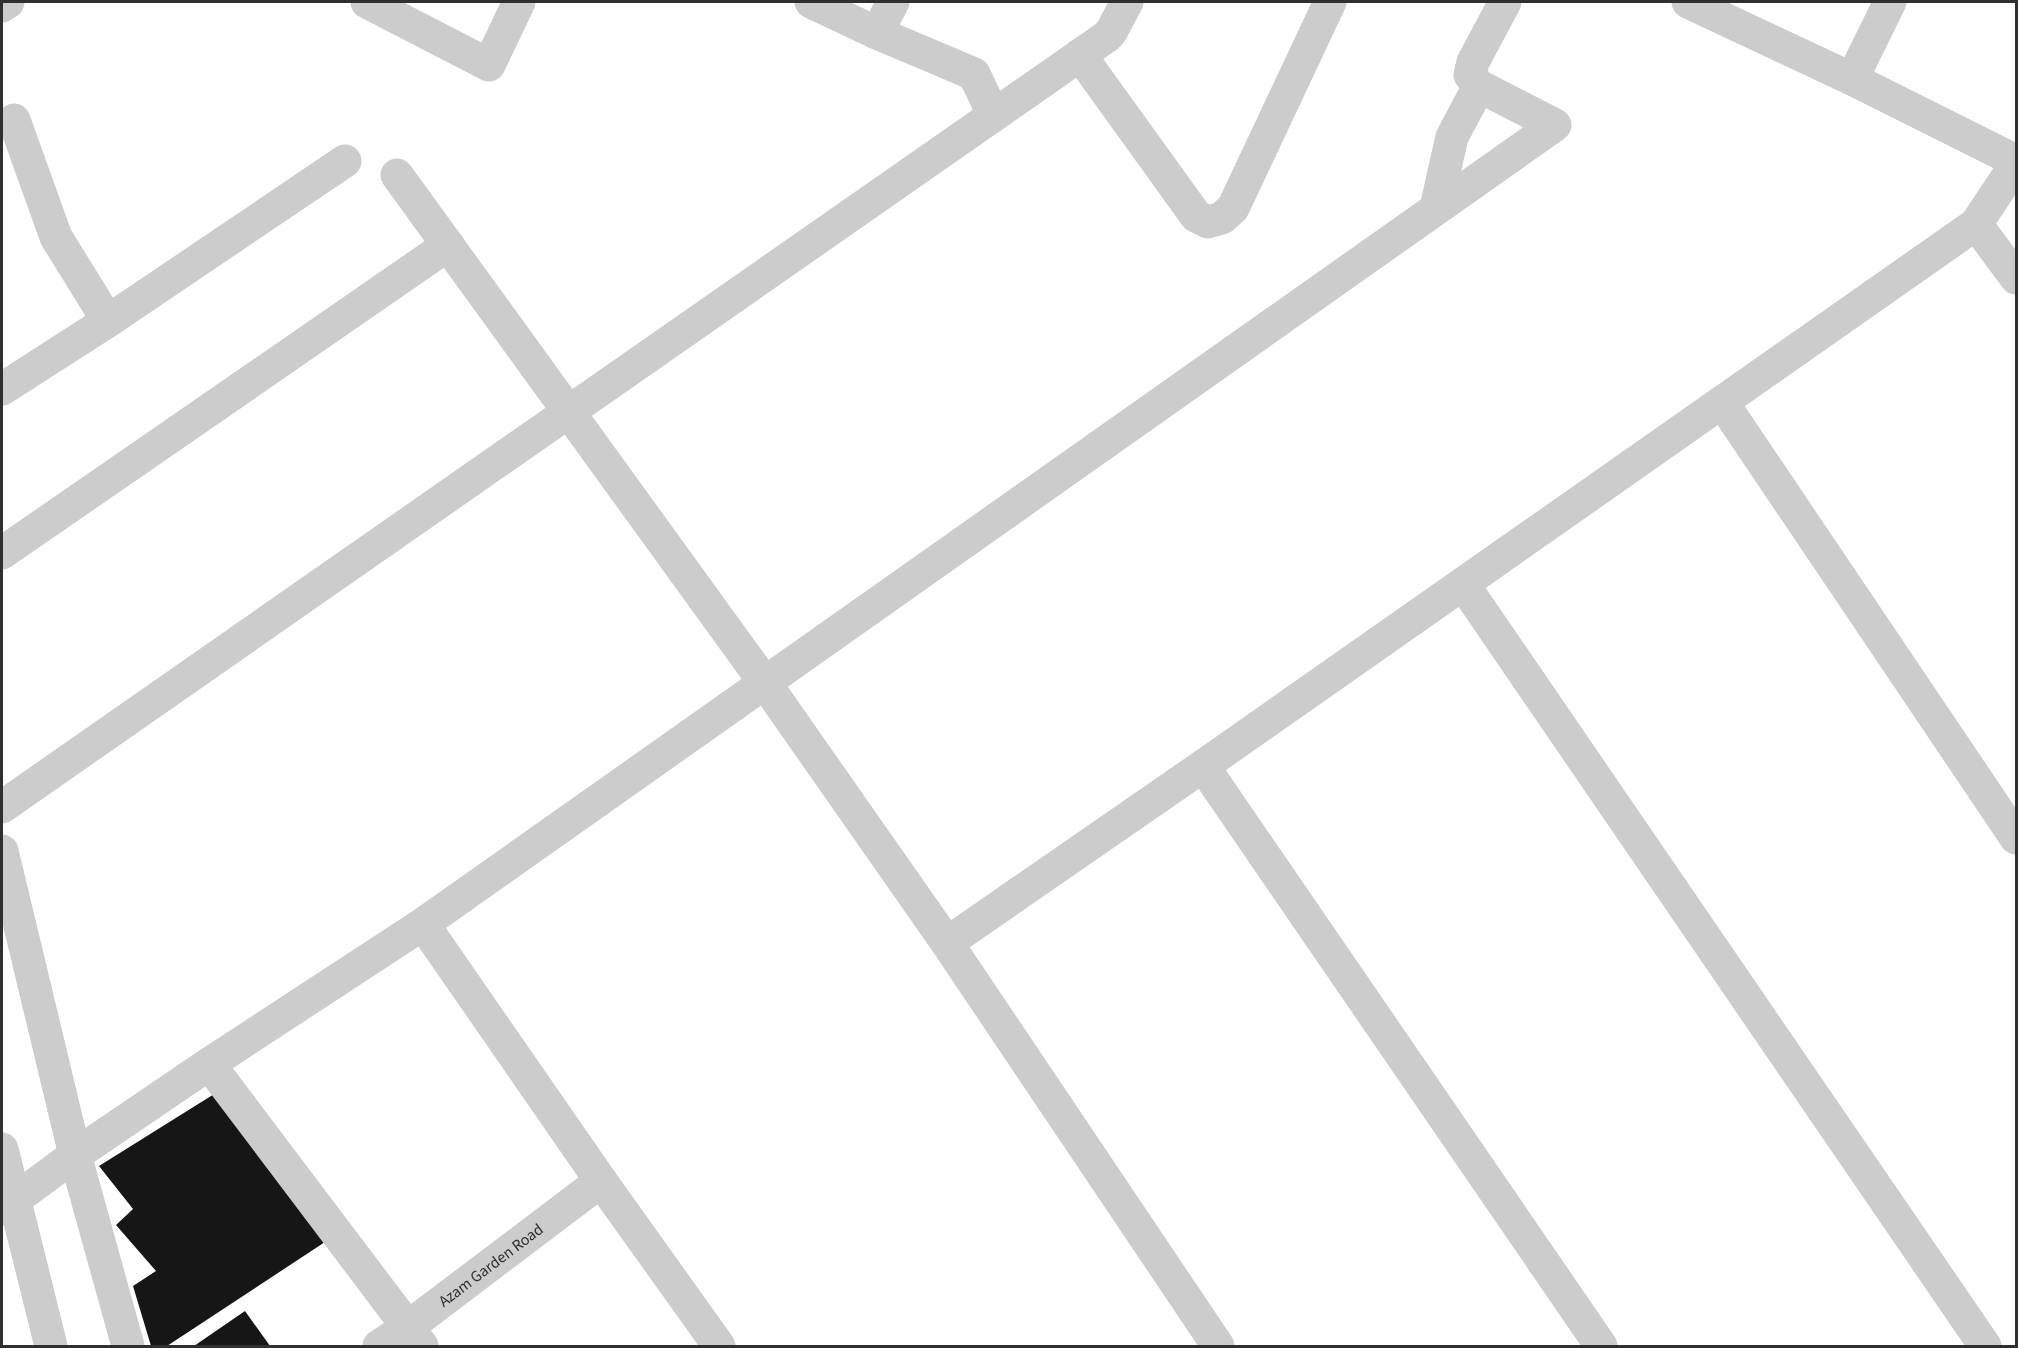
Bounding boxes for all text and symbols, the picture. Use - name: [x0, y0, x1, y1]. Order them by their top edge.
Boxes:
- street label: Azam Garden Road: [434, 1219, 548, 1312]

